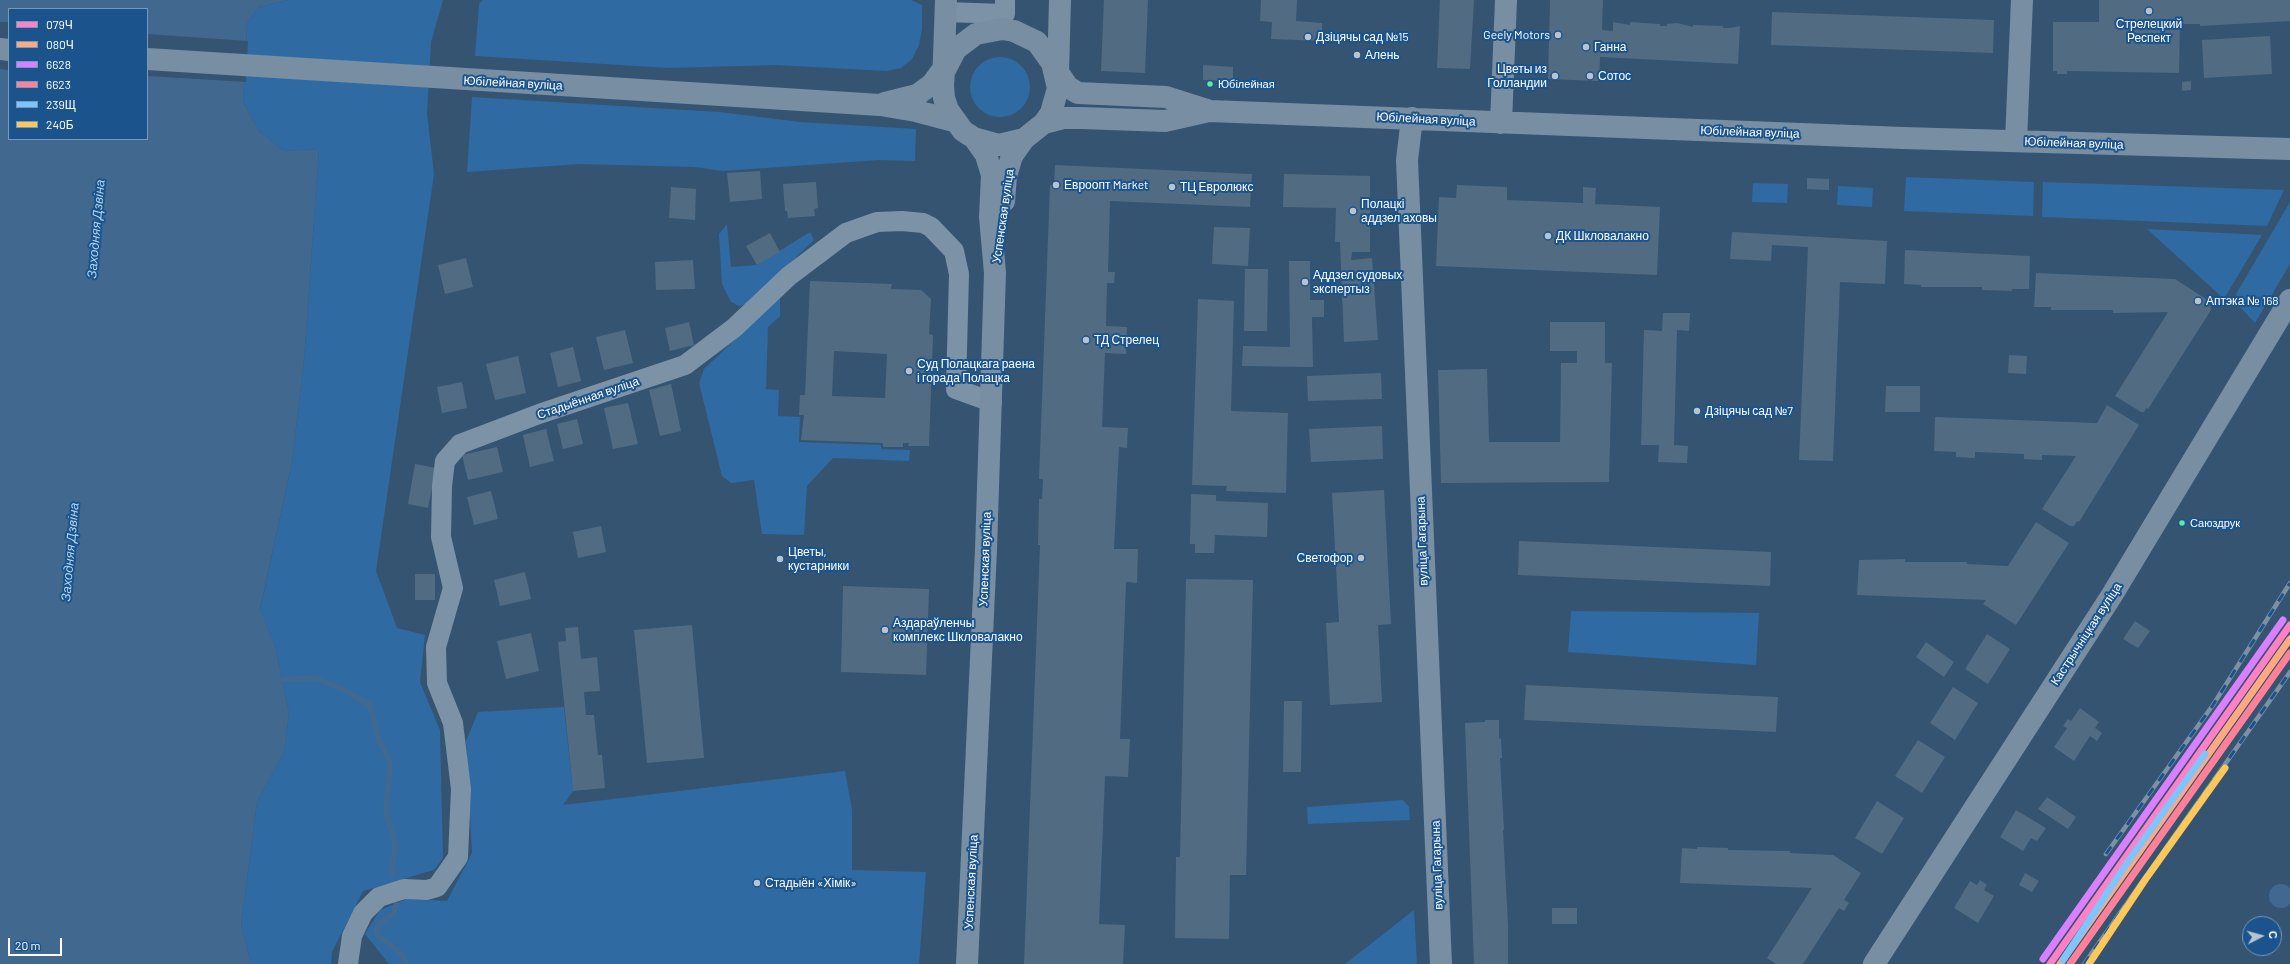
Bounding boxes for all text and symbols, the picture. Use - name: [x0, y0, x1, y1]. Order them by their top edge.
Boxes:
- marker: Стрелецкий Респект: [2144, 6, 2154, 16]
- legend: [8, 8, 148, 140]
- text: 079Ч: [46, 17, 73, 31]
- place label: Стрелецкий Респект: [2116, 17, 2182, 45]
- place label: Geely Motors: [1483, 28, 1550, 42]
- place label: Дзіцячы сад №15: [1316, 30, 1409, 44]
- marker: Geely Motors: [1553, 30, 1563, 40]
- marker: Дзіцячы сад №15: [1303, 32, 1313, 42]
- text: 080Ч: [46, 37, 74, 51]
- place label: Ганна: [1594, 40, 1626, 54]
- marker: Ганна: [1581, 42, 1591, 52]
- place label: Алень: [1365, 48, 1400, 62]
- marker: Алень: [1352, 50, 1362, 60]
- text: 6628: [46, 57, 71, 71]
- place label: Цветы из Голландии: [1487, 62, 1547, 90]
- place label: Сотос: [1598, 69, 1631, 83]
- marker: Цветы из Голландии: [1550, 71, 1560, 81]
- marker: Сотос: [1585, 71, 1595, 81]
- street label: Юбілейная вуліца: [463, 73, 563, 93]
- text: 6623: [46, 77, 71, 91]
- place label: Юбілейная: [1218, 77, 1275, 91]
- marker: Юбілейная: [1205, 79, 1215, 89]
- text: 239Щ: [46, 97, 76, 111]
- street label: Юбілейная вуліца: [1376, 109, 1476, 129]
- text: 240Б: [46, 117, 74, 131]
- street label: Юбілейная вуліца: [1700, 123, 1800, 141]
- street label: Юбілейная вуліца: [2024, 134, 2124, 152]
- street label: Успенская вуліца: [989, 168, 1017, 264]
- place label: Евроопт Market: [1064, 178, 1148, 192]
- water label: Заходняя Дзвіна: [84, 179, 108, 279]
- marker: Евроопт Market: [1051, 180, 1061, 190]
- place label: ТЦ Евролюкс: [1180, 180, 1253, 194]
- marker: ТЦ Евролюкс: [1167, 182, 1177, 192]
- place label: Полацкі аддзел аховы: [1361, 197, 1437, 225]
- marker: Полацкі аддзел аховы: [1348, 206, 1358, 216]
- place label: ДК Шкловалакно: [1556, 229, 1649, 243]
- marker: ДК Шкловалакно: [1543, 231, 1553, 241]
- place label: Аддзел судовых экспертыз: [1313, 268, 1402, 296]
- marker: Аддзел судовых экспертыз: [1300, 277, 1310, 287]
- place label: Аптэка № 168: [2206, 294, 2279, 308]
- marker: Аптэка № 168: [2193, 296, 2203, 306]
- place label: ТД Стрелец: [1094, 333, 1159, 347]
- marker: ТД Стрелец: [1081, 335, 1091, 345]
- place label: Суд Полацкага раена і горада Полацка: [917, 357, 1035, 385]
- marker: Суд Полацкага раена і горада Полацка: [904, 366, 914, 376]
- street label: Стадыённая вуліца: [535, 374, 641, 422]
- place label: Дзіцячы сад №7: [1705, 404, 1793, 418]
- marker: Дзіцячы сад №7: [1692, 406, 1702, 416]
- street label: вуліца Гагарына: [1413, 496, 1431, 586]
- water label: Заходняя Дзвіна: [58, 502, 82, 602]
- street label: Успенская вуліца: [976, 511, 994, 607]
- place label: Саюздрук: [2190, 516, 2240, 530]
- marker: Саюздрук: [2177, 518, 2187, 528]
- place label: Цветы, кустарники: [788, 545, 849, 573]
- place label: Светофор: [1297, 551, 1353, 565]
- marker: Светофор: [1356, 553, 1366, 563]
- marker: Цветы, кустарники: [775, 554, 785, 564]
- street label: Кастрычніцкая вуліца: [2048, 580, 2124, 688]
- place label: Аздараўленчы комплекс Шкловалакно: [893, 616, 1023, 644]
- marker: Аздараўленчы комплекс Шкловалакно: [880, 625, 890, 635]
- street label: вуліца Гагарына: [1428, 820, 1446, 910]
- street label: Успенская вуліца: [961, 834, 981, 930]
- place label: Стадыён «Хімік»: [765, 876, 857, 890]
- marker: Стадыён «Хімік»: [752, 878, 762, 888]
- north arrow: [2242, 916, 2282, 956]
- scale bar: [10, 930, 64, 956]
- text: С: [2267, 930, 2280, 939]
- text: 20 m: [15, 938, 41, 952]

